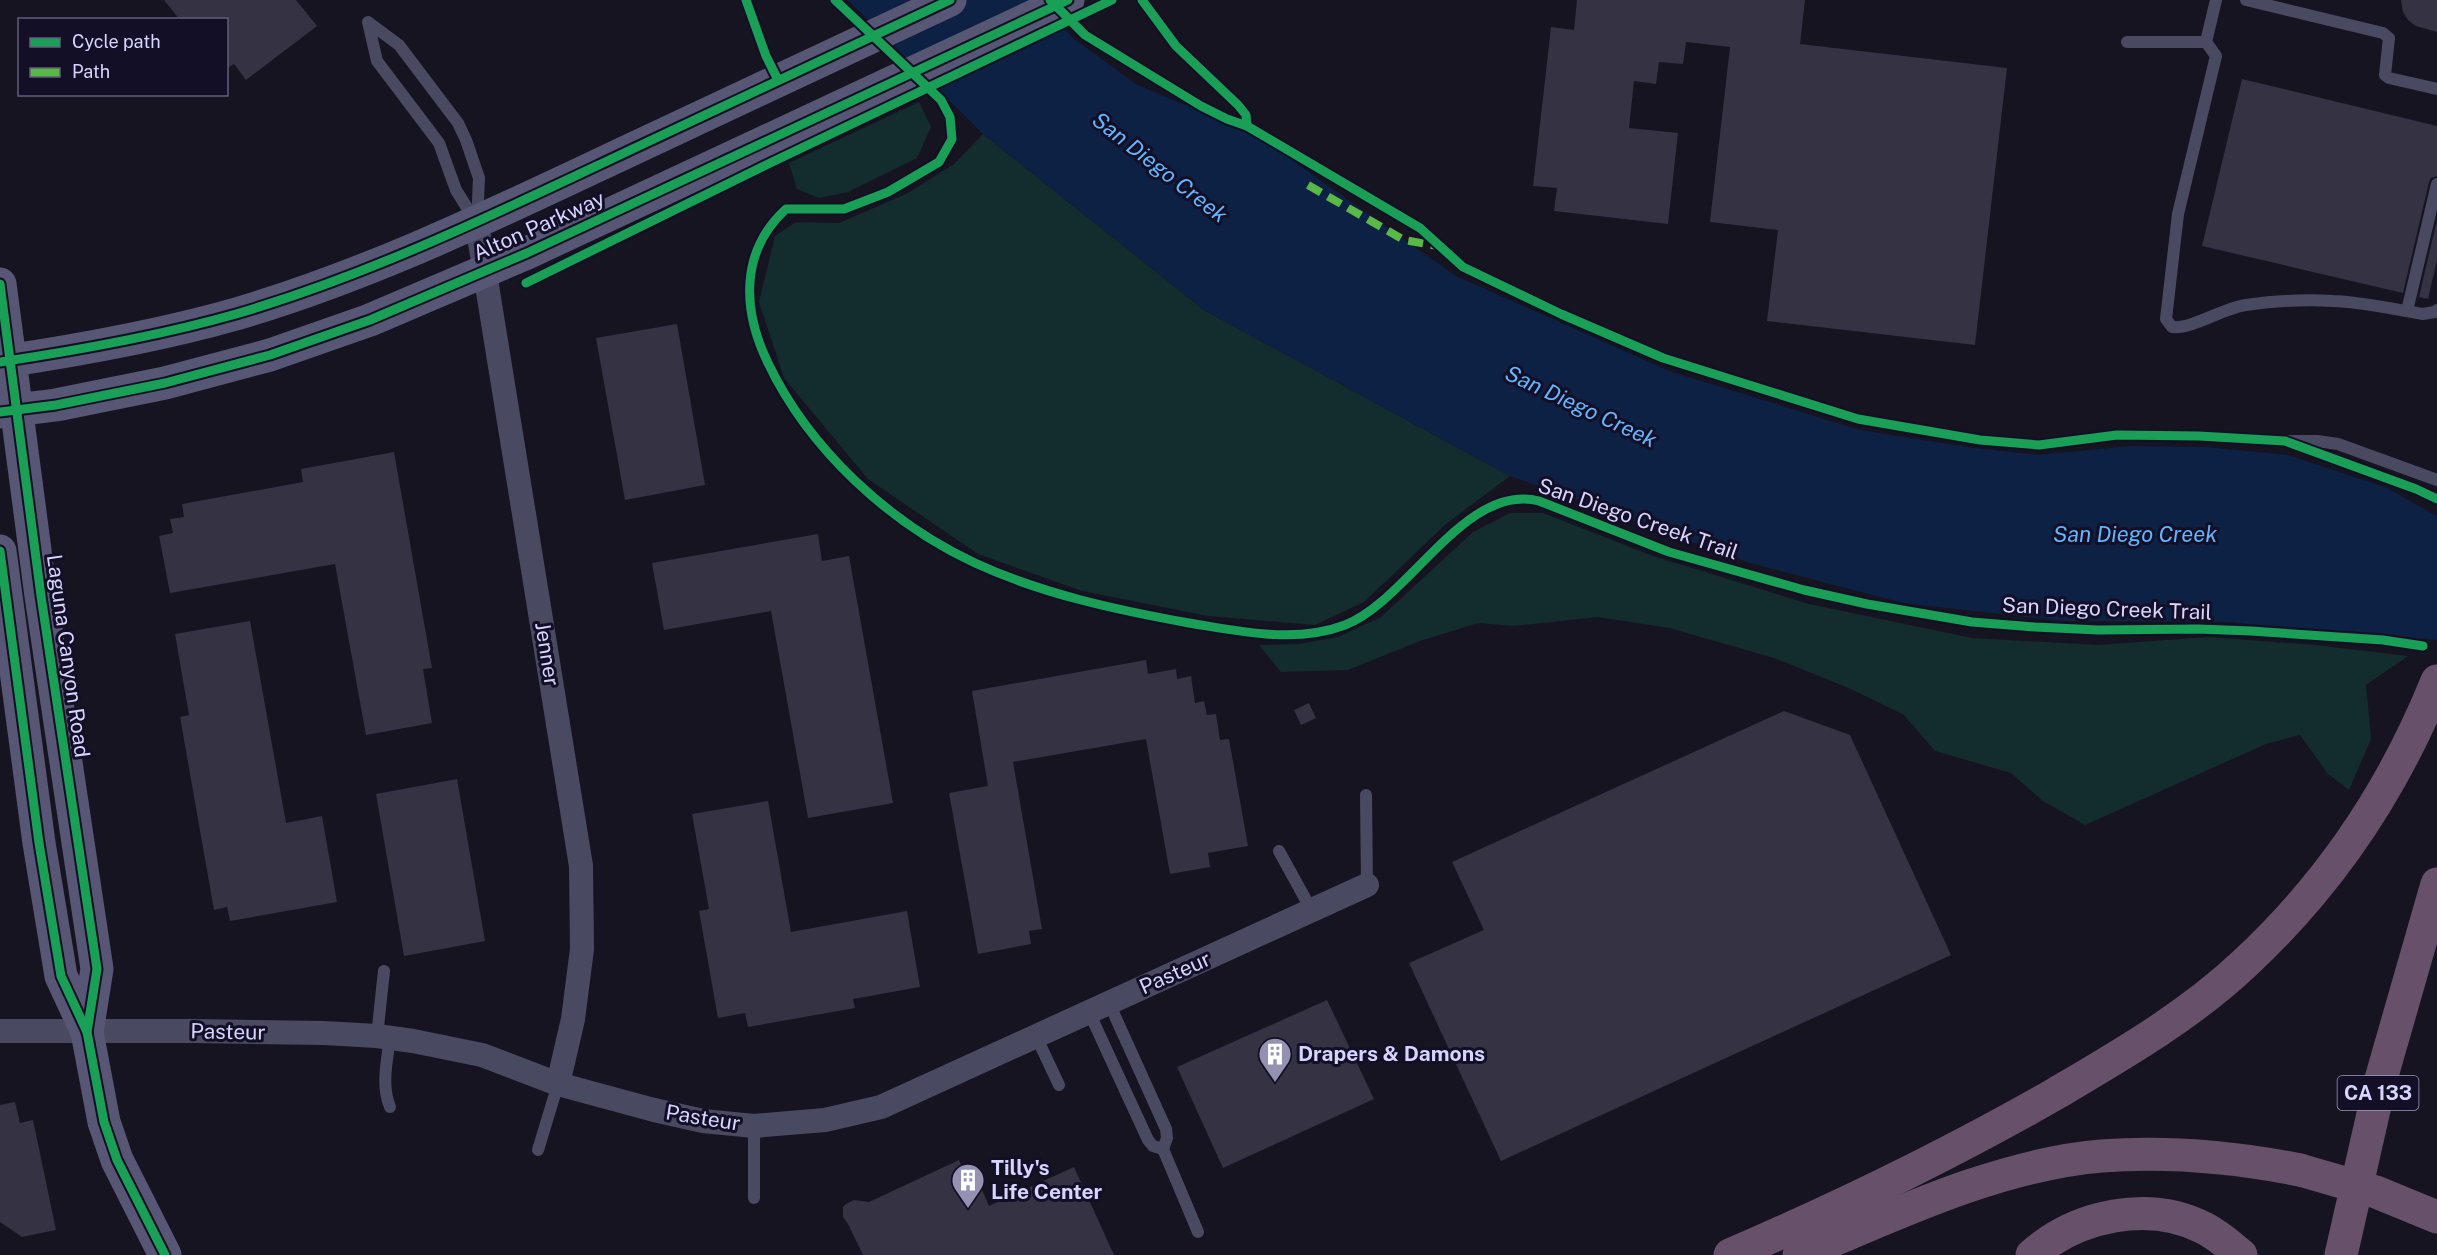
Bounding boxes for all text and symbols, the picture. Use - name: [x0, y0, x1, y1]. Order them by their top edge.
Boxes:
- legend: [18, 18, 228, 96]
- text: Cycle path: [72, 31, 161, 52]
- text: Path: [72, 61, 110, 82]
- water label: San Diego Creek: [1087, 106, 1233, 228]
- street label: Alton Parkway: [469, 185, 608, 266]
- water label: San Diego Creek: [1501, 360, 1661, 453]
- street label: San Diego Creek Trail: [1535, 473, 1742, 565]
- water label: San Diego Creek: [2053, 521, 2217, 547]
- street label: Laguna Canyon Road: [42, 553, 95, 759]
- street label: San Diego Creek Trail: [2002, 592, 2212, 625]
- street label: Jenner: [530, 620, 565, 688]
- street label: Pasteur: [1135, 946, 1214, 999]
- street label: Pasteur: [190, 1018, 266, 1045]
- building icon: Drapers & Damons: [1257, 1036, 1293, 1083]
- place label: Drapers & Damons: [1298, 1041, 1485, 1066]
- road number: CA 133: [2338, 1076, 2418, 1110]
- street label: Pasteur: [664, 1099, 742, 1136]
- place label: Tilly's Life Center: [991, 1155, 1103, 1204]
- building icon: Tilly's Life Center: [950, 1162, 986, 1209]

